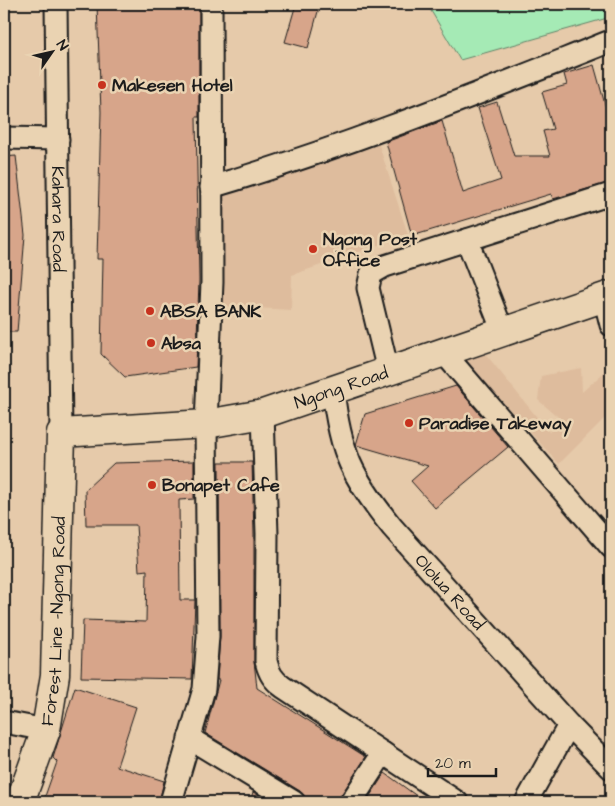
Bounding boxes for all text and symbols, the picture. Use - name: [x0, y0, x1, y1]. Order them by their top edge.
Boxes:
- north arrow: [28, 28, 78, 78]
- text: N: [51, 36, 73, 55]
- place label: Makesen Hotel: [112, 73, 233, 98]
- marker: Makesen Hotel: [96, 79, 108, 91]
- street label: Kahara Road: [45, 166, 71, 272]
- place label: Ngong Post Office: [323, 227, 418, 273]
- marker: Ngong Post Office: [307, 243, 319, 255]
- place label: ABSA BANK: [160, 299, 262, 324]
- marker: ABSA BANK: [144, 305, 156, 317]
- place label: Absa: [161, 331, 202, 356]
- marker: Absa: [145, 337, 157, 349]
- street label: Ngong Road: [291, 360, 391, 415]
- place label: Paradise Takeway: [419, 411, 572, 437]
- marker: Paradise Takeway: [403, 417, 415, 429]
- place label: Bonapet Cafe: [162, 473, 280, 498]
- marker: Bonapet Cafe: [146, 479, 158, 491]
- street label: Forest Line -Ngong Road: [35, 516, 72, 728]
- street label: Ololua Road: [409, 549, 491, 636]
- scale bar: [428, 746, 495, 778]
- text: 20 m: [435, 753, 471, 774]

